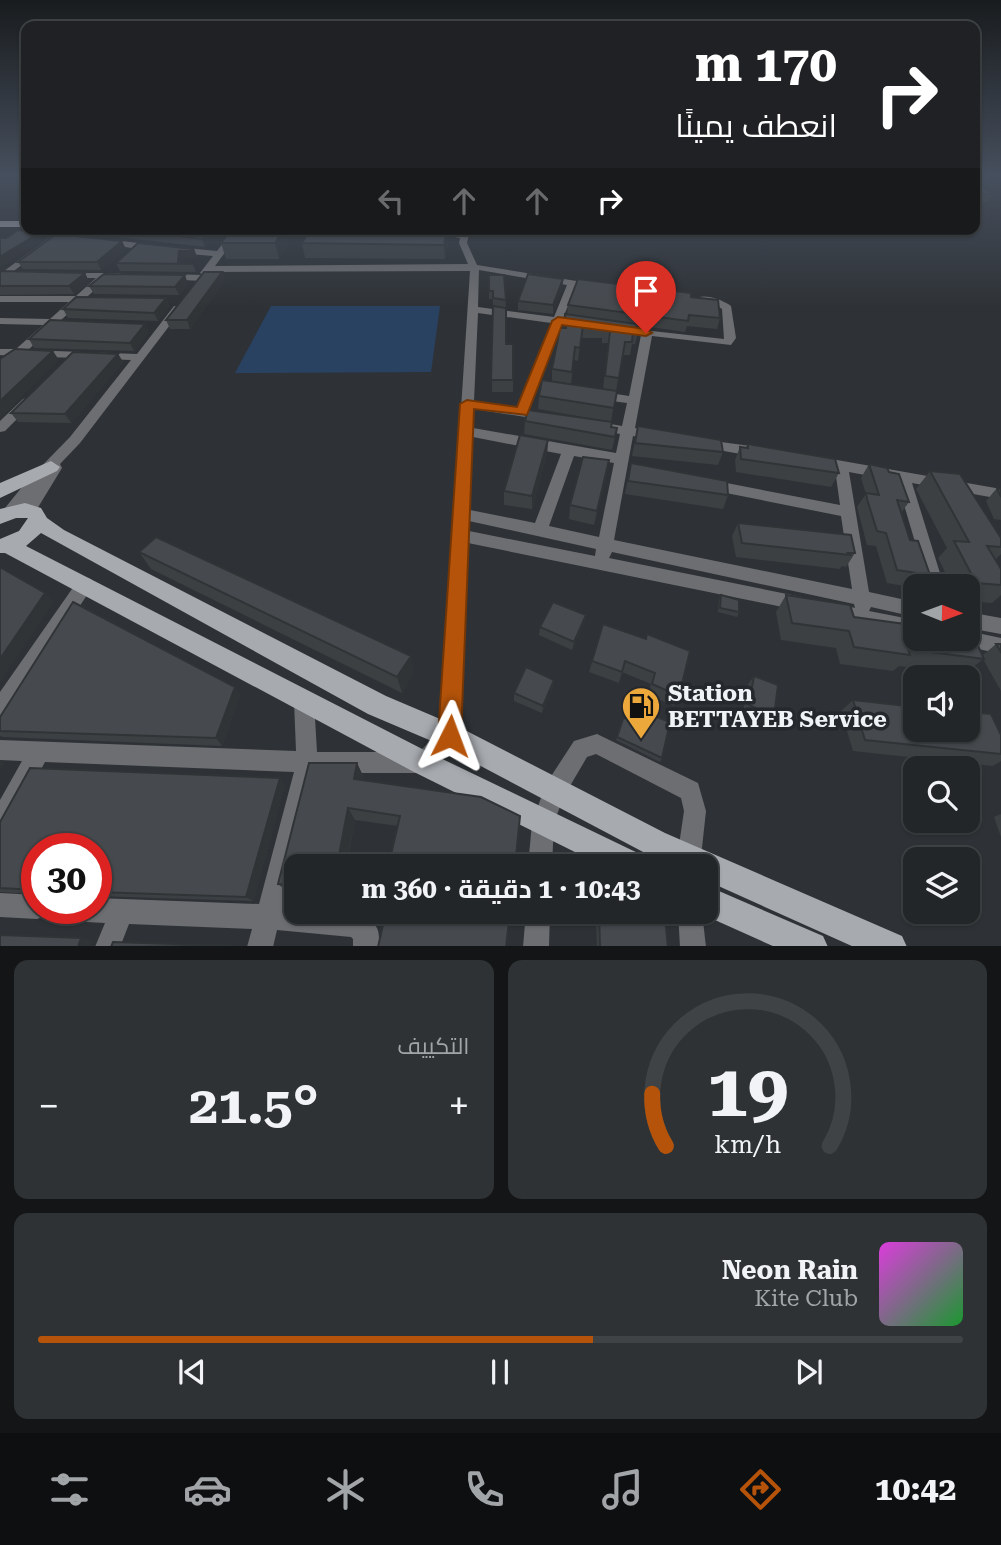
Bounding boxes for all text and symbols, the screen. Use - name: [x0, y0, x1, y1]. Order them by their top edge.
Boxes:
- text: 170 m: [695, 36, 837, 93]
- icon: right: [861, 49, 952, 140]
- text: انعطف يمينًا: [675, 107, 837, 145]
- icon: left: [372, 182, 410, 220]
- icon: ahead: [445, 182, 483, 220]
- icon: ahead: [518, 182, 556, 220]
- icon: right: [591, 182, 629, 220]
- pin: [616, 261, 676, 333]
- icon: arrive: [627, 272, 665, 310]
- north arrow: [903, 574, 980, 651]
- map controls: [903, 574, 980, 924]
- button: sound: [903, 665, 980, 742]
- place label: Station BETTAYEB Service: [668, 680, 887, 733]
- fuel station icon: Station BETTAYEB Service: [620, 685, 662, 740]
- position arrow: [413, 699, 487, 773]
- button: search: [903, 756, 980, 833]
- speed limit sign: 30: [21, 833, 112, 924]
- button: layers: [903, 847, 980, 924]
- text: 10:43 · 1 دقيقة · 360 m: [362, 874, 640, 904]
- text: التكييف: [397, 1033, 470, 1060]
- text: 19: [706, 1049, 788, 1134]
- text: 21.5°: [189, 1075, 319, 1136]
- text: −: [38, 1084, 59, 1128]
- text: +: [448, 1084, 470, 1128]
- text: km/h: [714, 1129, 781, 1158]
- text: Neon Rain: [722, 1255, 858, 1285]
- text: Kite Club: [754, 1285, 858, 1312]
- icon: previous: [173, 1353, 211, 1391]
- icon: pause: [481, 1353, 519, 1391]
- icon: next: [790, 1353, 828, 1391]
- icon: filters: [45, 1465, 94, 1514]
- icon: car: [183, 1465, 232, 1514]
- icon: climate: [321, 1465, 370, 1514]
- icon: phone: [460, 1465, 509, 1514]
- icon: music: [598, 1465, 647, 1514]
- icon: directions: [736, 1465, 785, 1514]
- text: 10:42: [875, 1470, 956, 1508]

